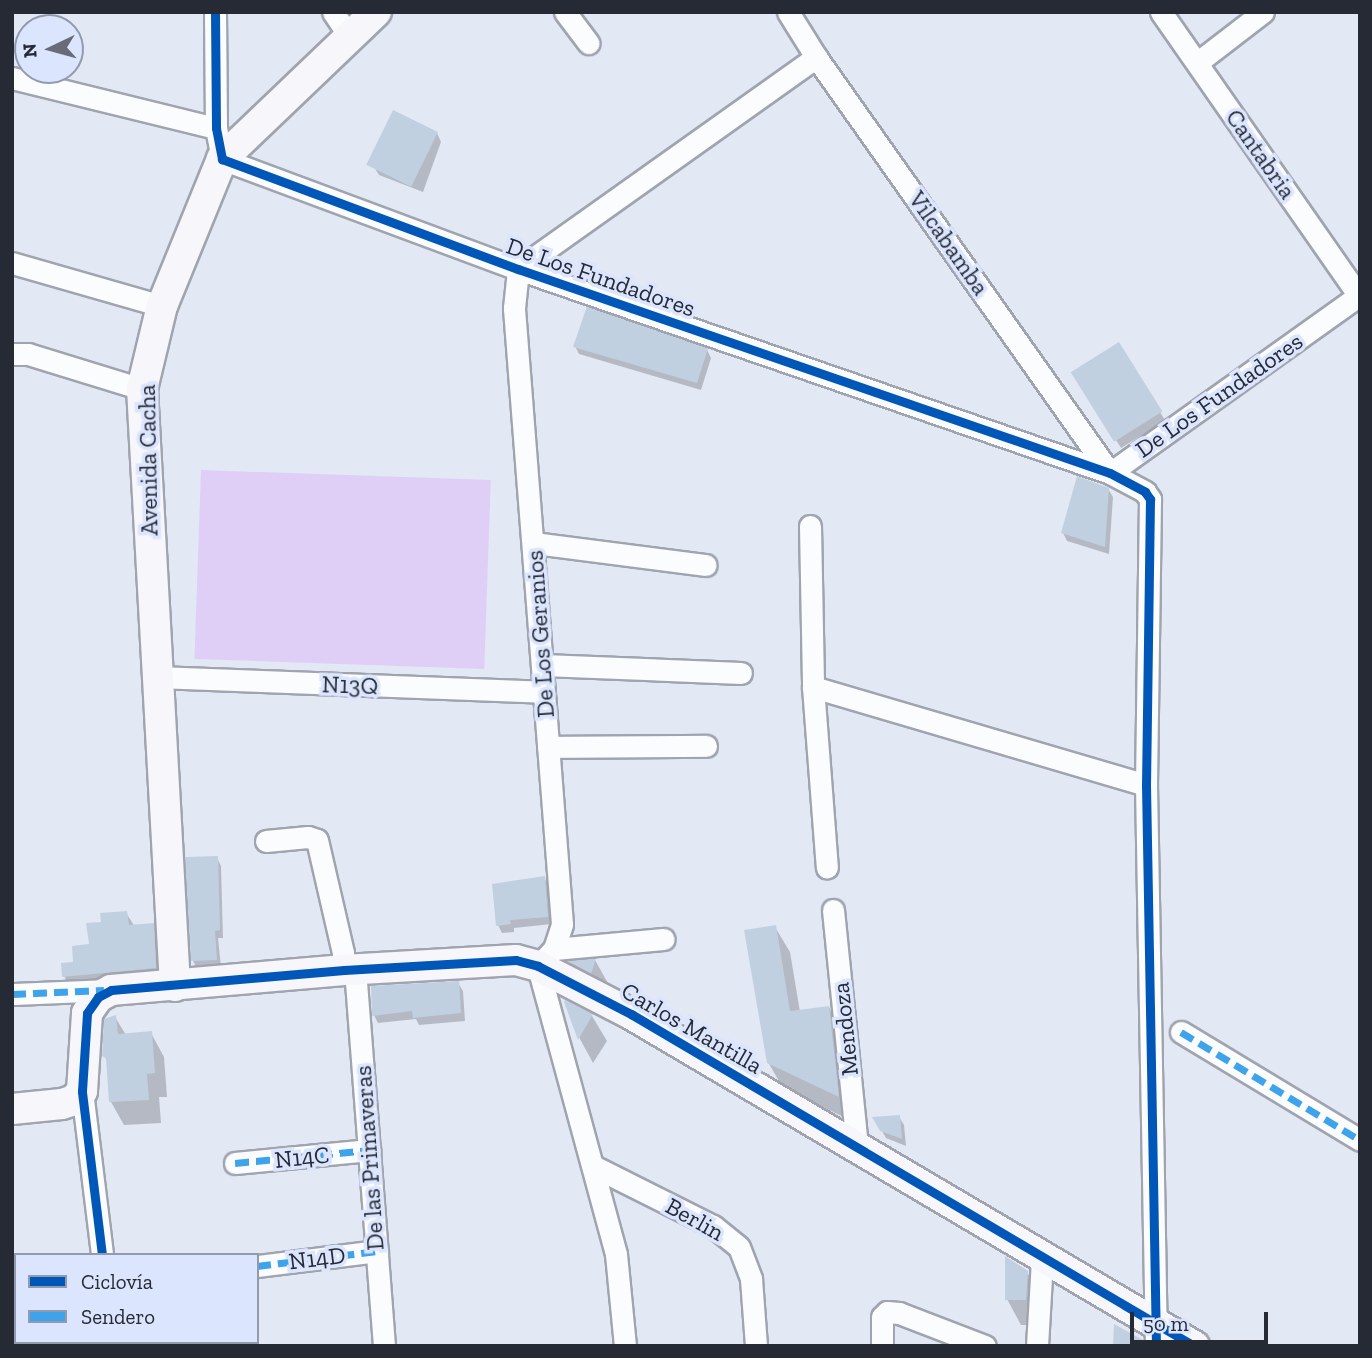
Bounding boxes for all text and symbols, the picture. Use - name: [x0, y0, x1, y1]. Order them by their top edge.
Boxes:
- north arrow: [14, 14, 84, 84]
- text: N: [17, 43, 42, 59]
- street label: Cantabria: [1220, 104, 1302, 204]
- street label: Vilcabamba: [903, 185, 995, 301]
- street label: De Los Fundadores: [503, 231, 699, 323]
- street label: De Los Fundadores: [1130, 326, 1308, 464]
- street label: Avenida Cacha: [132, 384, 164, 536]
- street label: De Los Geranios: [520, 549, 560, 719]
- street label: N13Q: [321, 670, 379, 700]
- street label: Carlos Mantilla: [616, 976, 768, 1080]
- street label: Mendoza: [826, 981, 864, 1077]
- street label: De las Primaveras: [348, 1065, 390, 1251]
- street label: N14C: [273, 1140, 331, 1174]
- street label: Berlin: [661, 1191, 729, 1247]
- street label: N14D: [287, 1240, 347, 1276]
- legend: [14, 1253, 259, 1344]
- text: Ciclovía: [81, 1269, 153, 1294]
- scale bar: [1134, 1298, 1272, 1342]
- text: Sendero: [81, 1304, 155, 1329]
- text: 50 m: [1143, 1311, 1189, 1336]

